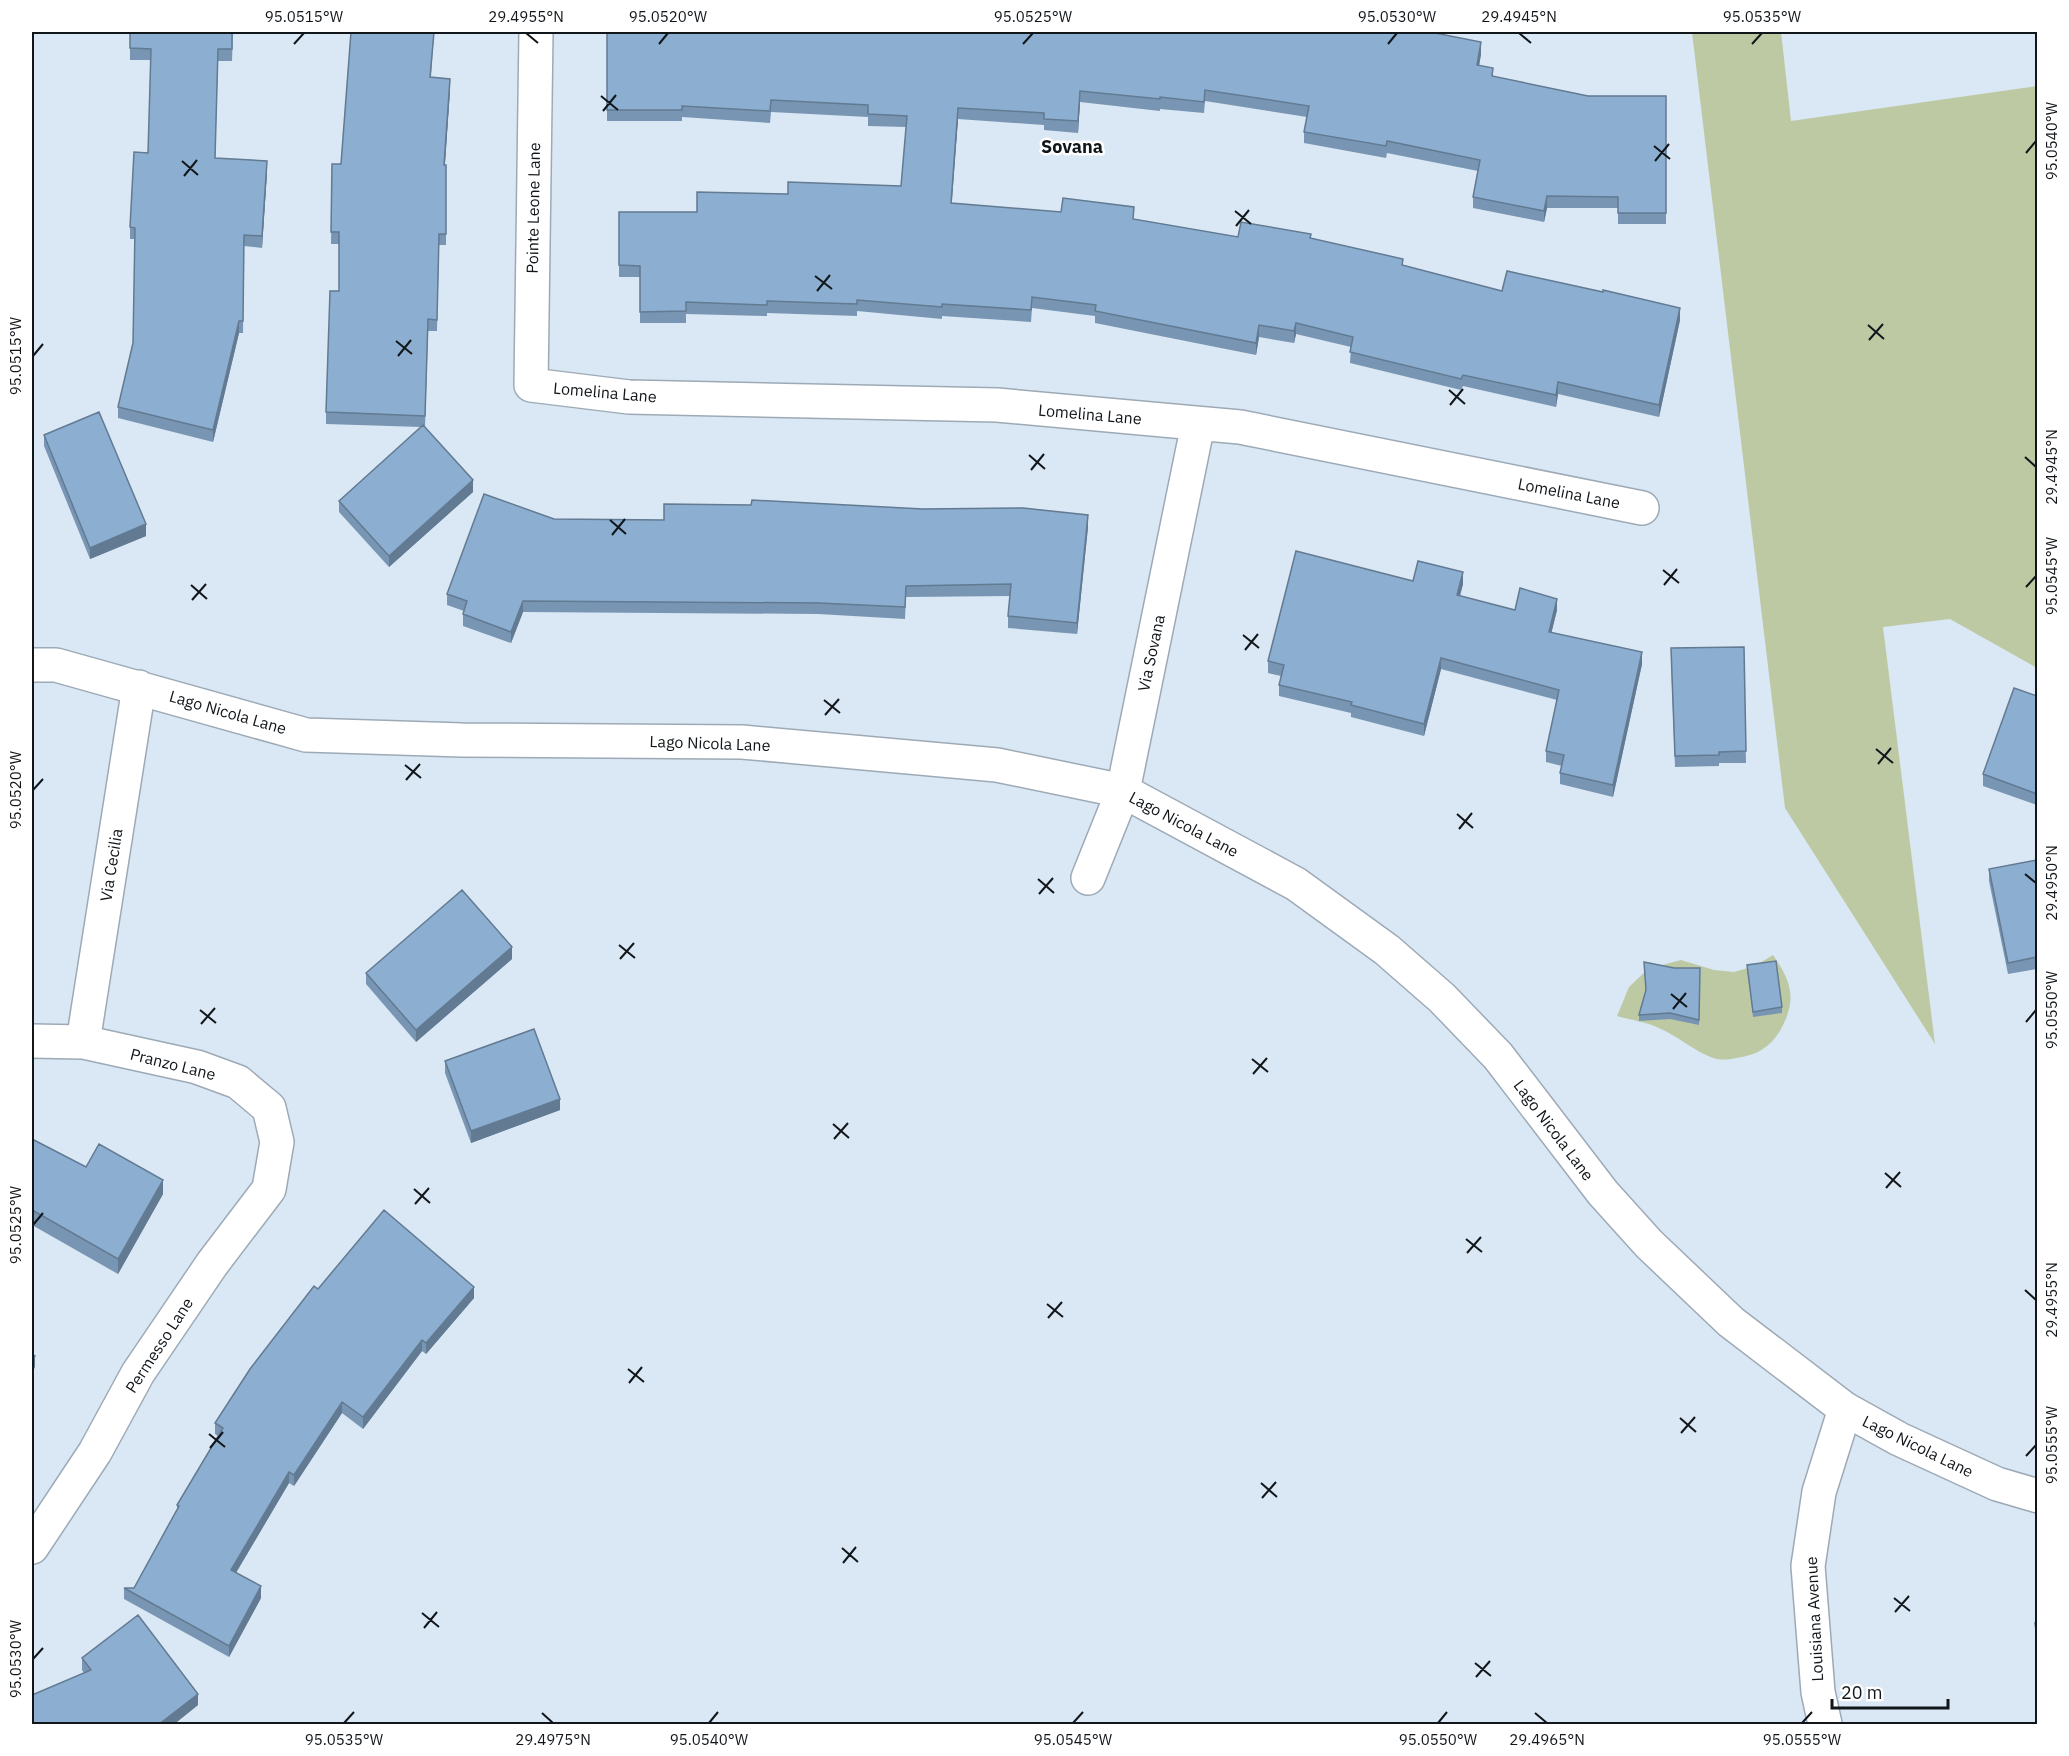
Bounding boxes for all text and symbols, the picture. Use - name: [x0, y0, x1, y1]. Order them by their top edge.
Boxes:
- text: 95.0515°W: [265, 7, 344, 26]
- text: 29.4955°N: [488, 7, 564, 26]
- text: 95.0520°W: [629, 7, 708, 26]
- text: 95.0525°W: [994, 7, 1073, 26]
- text: 95.0530°W: [1358, 7, 1437, 26]
- text: 29.4945°N: [1481, 7, 1557, 26]
- text: 95.0535°W: [1723, 7, 1802, 26]
- text: 95.0540°W: [2042, 101, 2061, 180]
- district label: Sovana: [1041, 135, 1103, 158]
- street label: Pointe Leone Lane: [522, 142, 544, 274]
- text: 95.0515°W: [6, 316, 25, 395]
- street label: Lomelina Lane: [552, 378, 658, 407]
- street label: Lomelina Lane: [1037, 400, 1143, 429]
- text: 29.4945°N: [2042, 429, 2061, 505]
- street label: Lomelina Lane: [1516, 473, 1622, 513]
- text: 95.0545°W: [2042, 536, 2061, 615]
- street label: Via Sovana: [1133, 612, 1169, 693]
- street label: Lago Nicola Lane: [167, 686, 289, 738]
- street label: Lago Nicola Lane: [649, 731, 771, 755]
- text: 95.0520°W: [6, 750, 25, 829]
- street label: Lago Nicola Lane: [1126, 787, 1242, 861]
- street label: Via Cecilia: [95, 827, 127, 903]
- text: 29.4950°N: [2042, 845, 2061, 921]
- text: 95.0550°W: [2042, 970, 2061, 1049]
- street label: Pranzo Lane: [128, 1044, 218, 1084]
- street label: Lago Nicola Lane: [1510, 1076, 1599, 1184]
- text: 95.0525°W: [6, 1185, 25, 1264]
- text: 29.4955°N: [2042, 1262, 2061, 1338]
- street label: Permesso Lane: [121, 1293, 197, 1396]
- text: 95.0555°W: [2042, 1405, 2061, 1484]
- street label: Lago Nicola Lane: [1859, 1411, 1977, 1482]
- street label: Louisiana Avenue: [1801, 1556, 1827, 1682]
- text: 95.0530°W: [6, 1619, 25, 1698]
- scale bar: [1832, 1672, 1948, 1710]
- text: 20 m: [1841, 1681, 1883, 1704]
- text: 95.0535°W: [305, 1730, 384, 1749]
- text: 29.4975°N: [515, 1730, 591, 1749]
- text: 95.0540°W: [670, 1730, 749, 1749]
- text: 95.0545°W: [1034, 1730, 1113, 1749]
- text: 95.0550°W: [1399, 1730, 1478, 1749]
- text: 29.4965°N: [1509, 1730, 1585, 1749]
- text: 95.0555°W: [1763, 1730, 1842, 1749]

